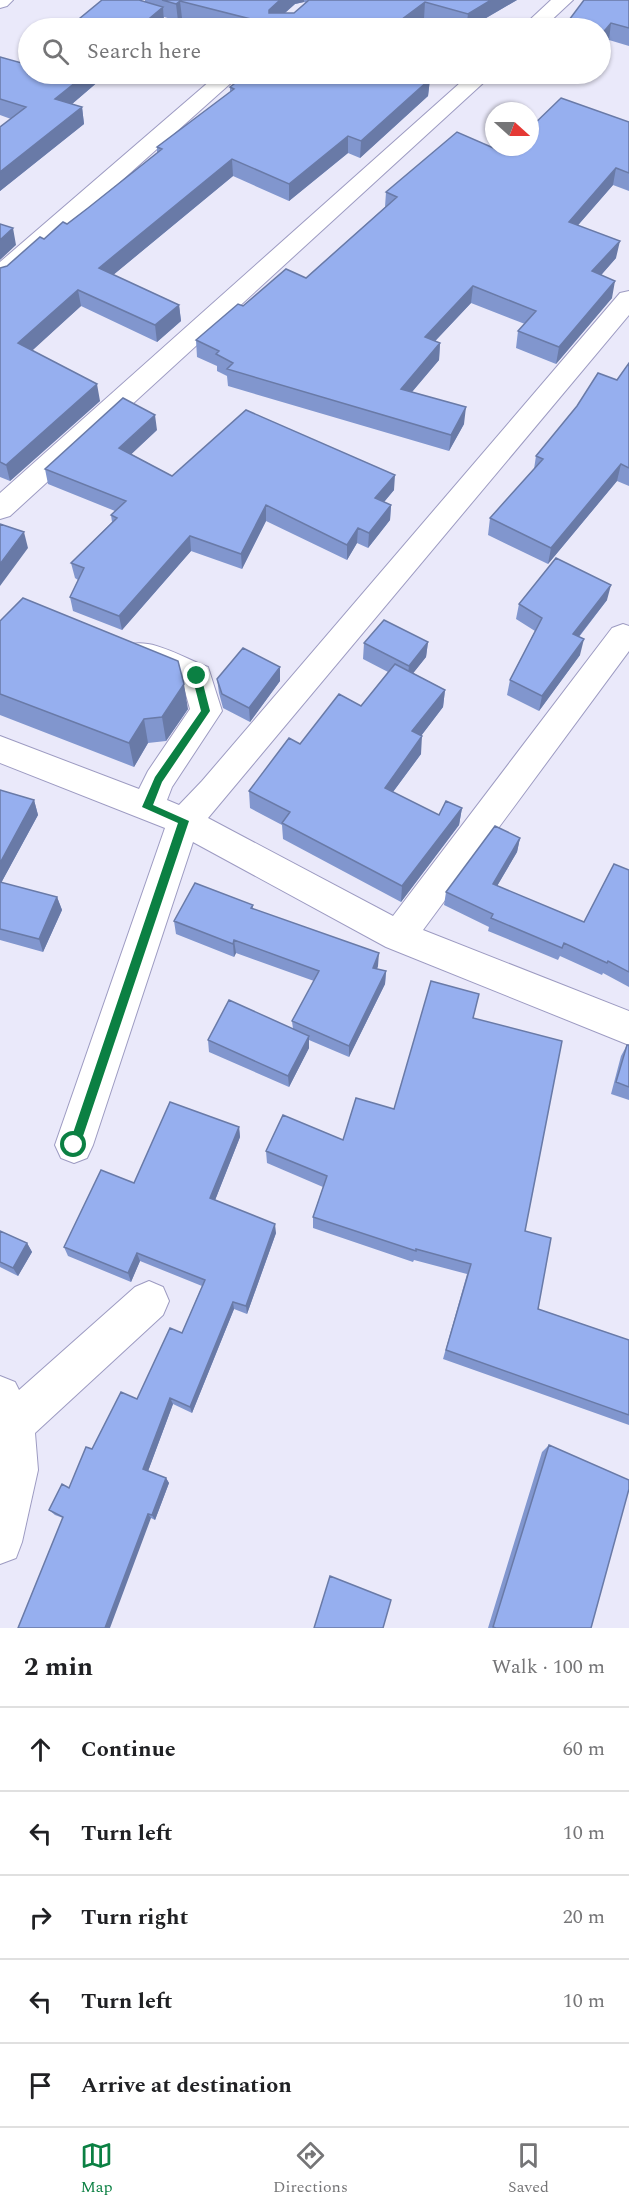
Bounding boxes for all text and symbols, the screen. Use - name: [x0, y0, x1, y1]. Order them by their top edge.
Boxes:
- search box: [18, 18, 611, 84]
- icon: search: [39, 35, 72, 68]
- text: Search here: [87, 35, 201, 68]
- north arrow: [485, 102, 539, 156]
- route end: [183, 662, 209, 688]
- route start: [60, 1131, 86, 1157]
- text: 2 min: [24, 1647, 93, 1687]
- text: Walk · 100 m: [492, 1652, 605, 1682]
- icon: ahead: [24, 1733, 57, 1766]
- text: Continue: [81, 1733, 176, 1766]
- text: 60 m: [563, 1734, 605, 1764]
- icon: left: [24, 1817, 57, 1850]
- text: Turn left: [81, 1817, 173, 1850]
- text: 10 m: [563, 1818, 605, 1848]
- icon: right: [24, 1901, 57, 1934]
- text: Turn right: [81, 1901, 188, 1934]
- text: 20 m: [563, 1902, 605, 1932]
- icon: left: [24, 1985, 57, 2018]
- text: Turn left: [81, 1985, 173, 2018]
- text: 10 m: [563, 1986, 605, 2016]
- icon: arrive: [24, 2069, 57, 2102]
- text: Arrive at destination: [81, 2069, 292, 2102]
- tab: Map: [80, 2139, 113, 2199]
- tab: Directions: [273, 2139, 348, 2199]
- tab: Saved: [508, 2139, 549, 2199]

